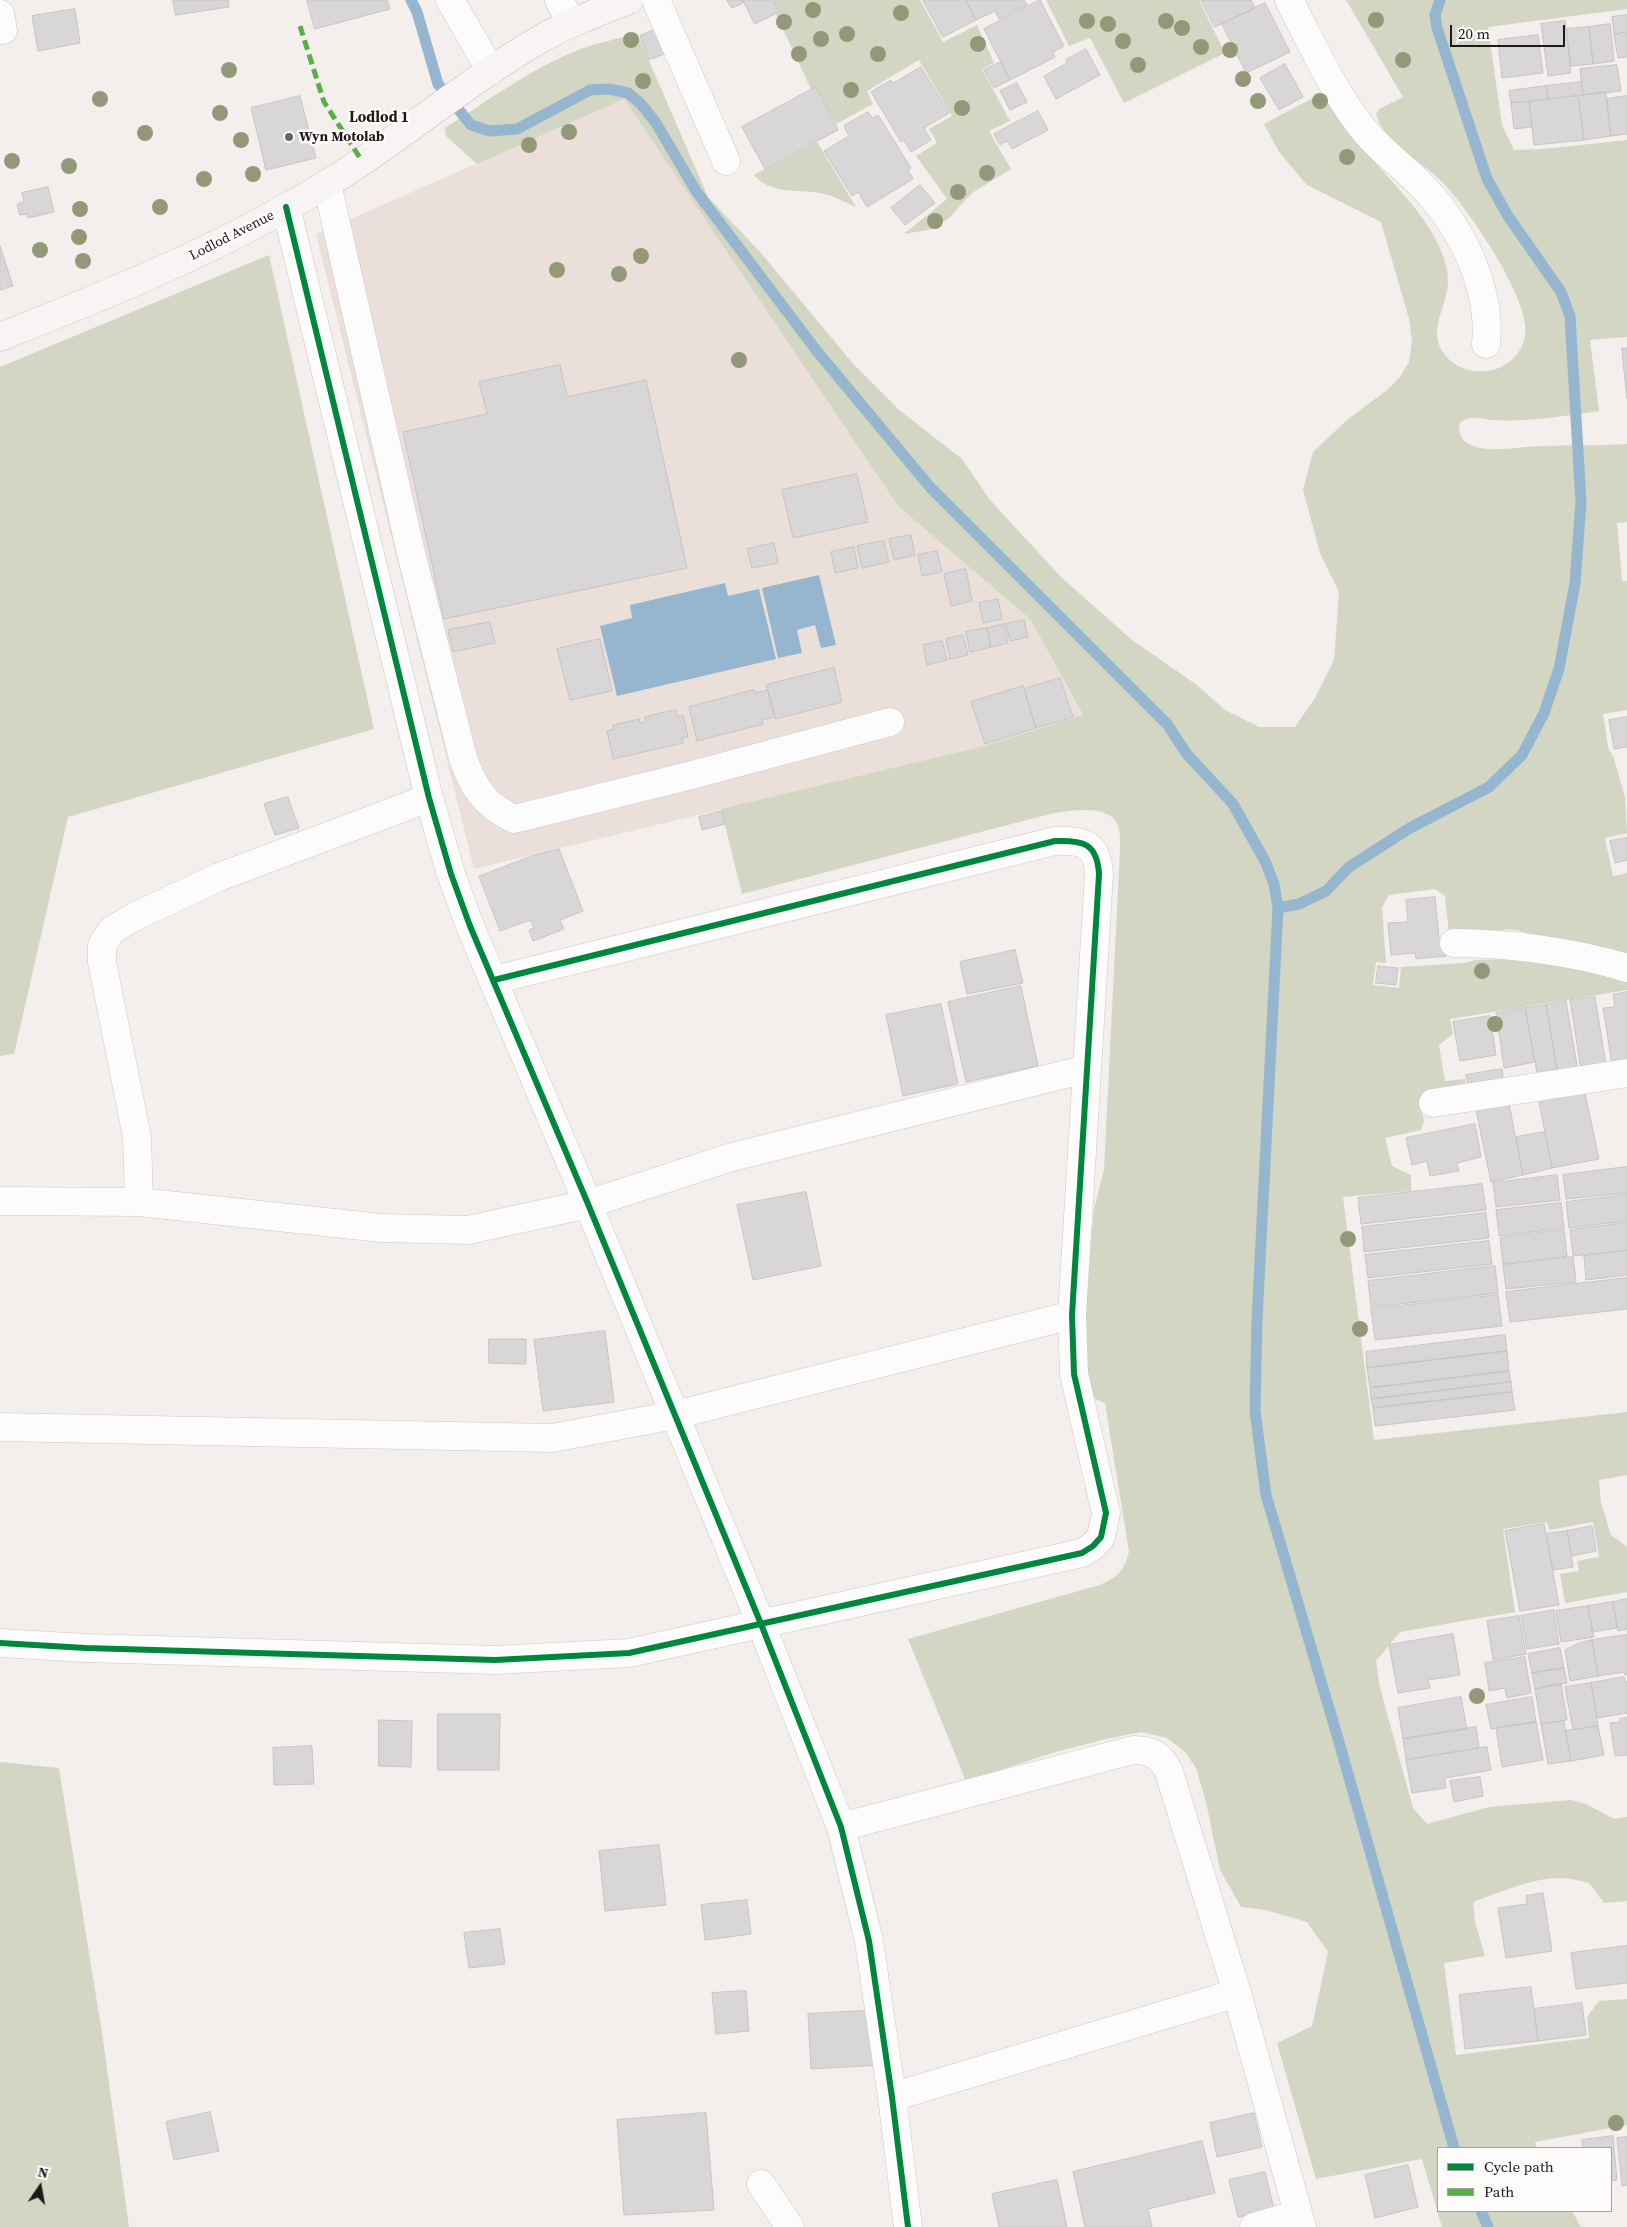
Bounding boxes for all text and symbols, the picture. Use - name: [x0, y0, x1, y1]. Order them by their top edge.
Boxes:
- scale bar: [1452, 15, 1567, 47]
- text: 20 m: [1458, 23, 1490, 44]
- district label: Lodlod 1: [349, 109, 409, 127]
- place label: Wyn Motolab: [299, 129, 384, 145]
- marker: Wyn Motolab: [283, 131, 295, 143]
- street label: Lodlod Avenue: [187, 207, 277, 265]
- legend: [1437, 2147, 1612, 2212]
- text: Cycle path: [1484, 2156, 1554, 2177]
- text: N: [36, 2161, 50, 2183]
- north arrow: [15, 2162, 65, 2212]
- text: Path: [1484, 2181, 1514, 2202]

